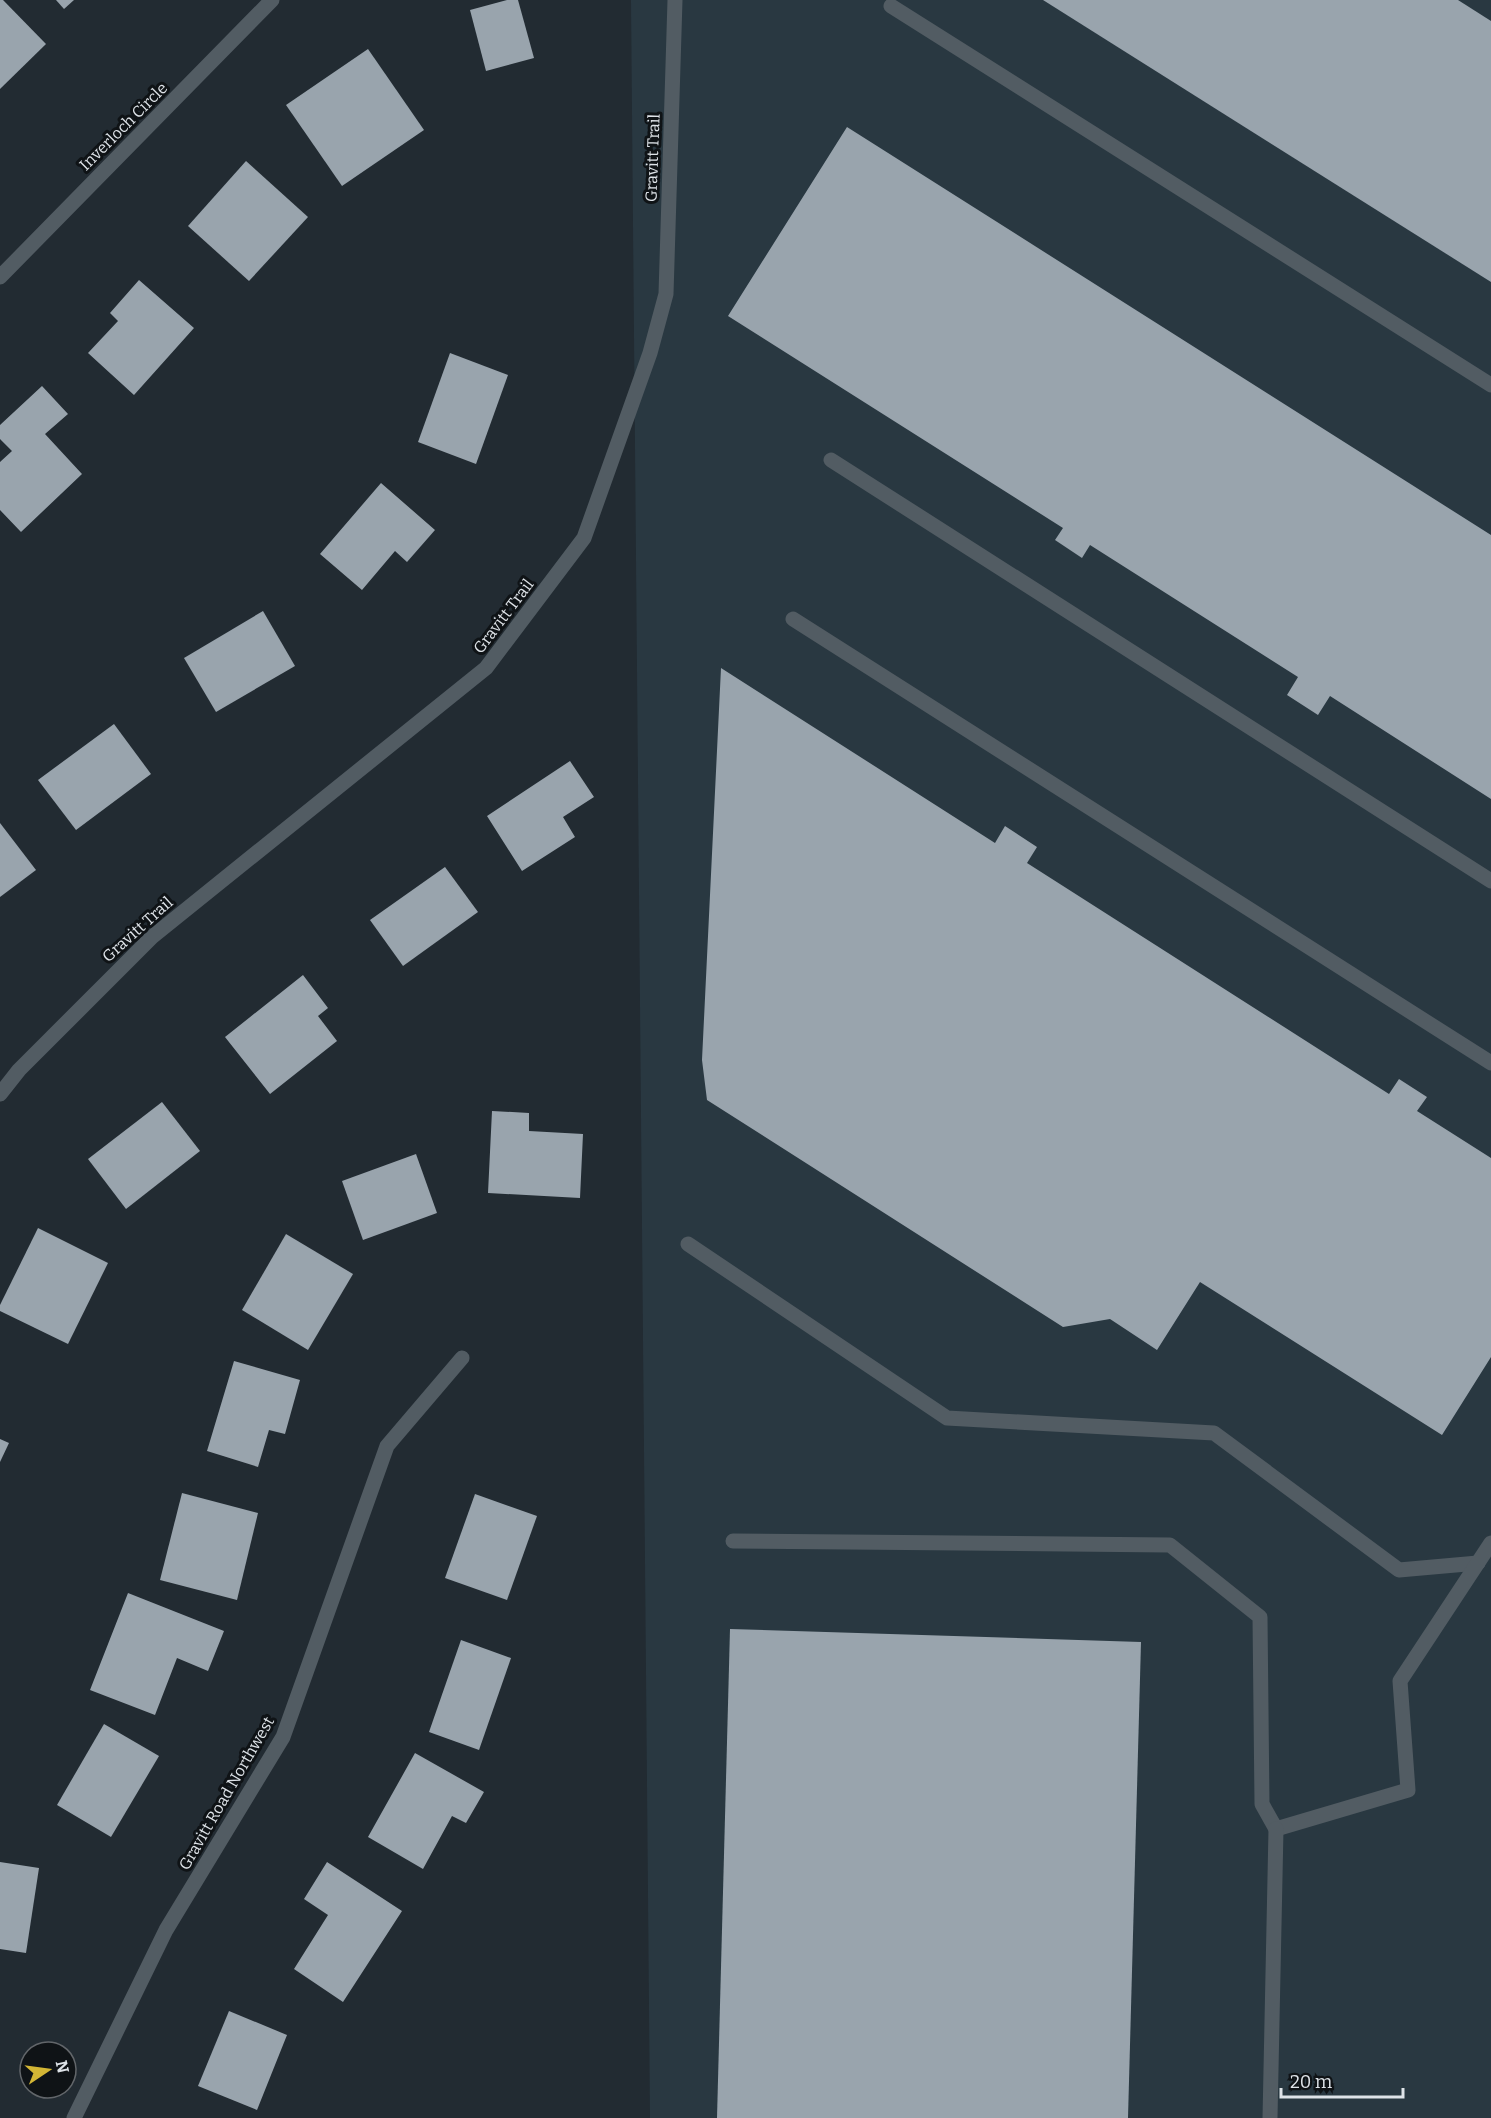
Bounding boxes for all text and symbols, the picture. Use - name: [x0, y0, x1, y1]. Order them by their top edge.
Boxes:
- street label: Inverloch Circle: [75, 78, 171, 174]
- street label: Gravitt Trail: [641, 113, 664, 202]
- street label: Gravitt Trail: [469, 575, 538, 657]
- street label: Gravitt Trail: [98, 893, 177, 966]
- street label: Gravitt Road Northwest: [175, 1713, 278, 1873]
- north arrow: [18, 2040, 78, 2100]
- text: N: [51, 2059, 73, 2075]
- scale bar: [1281, 2061, 1402, 2099]
- text: 20 m: [1290, 2071, 1332, 2093]

